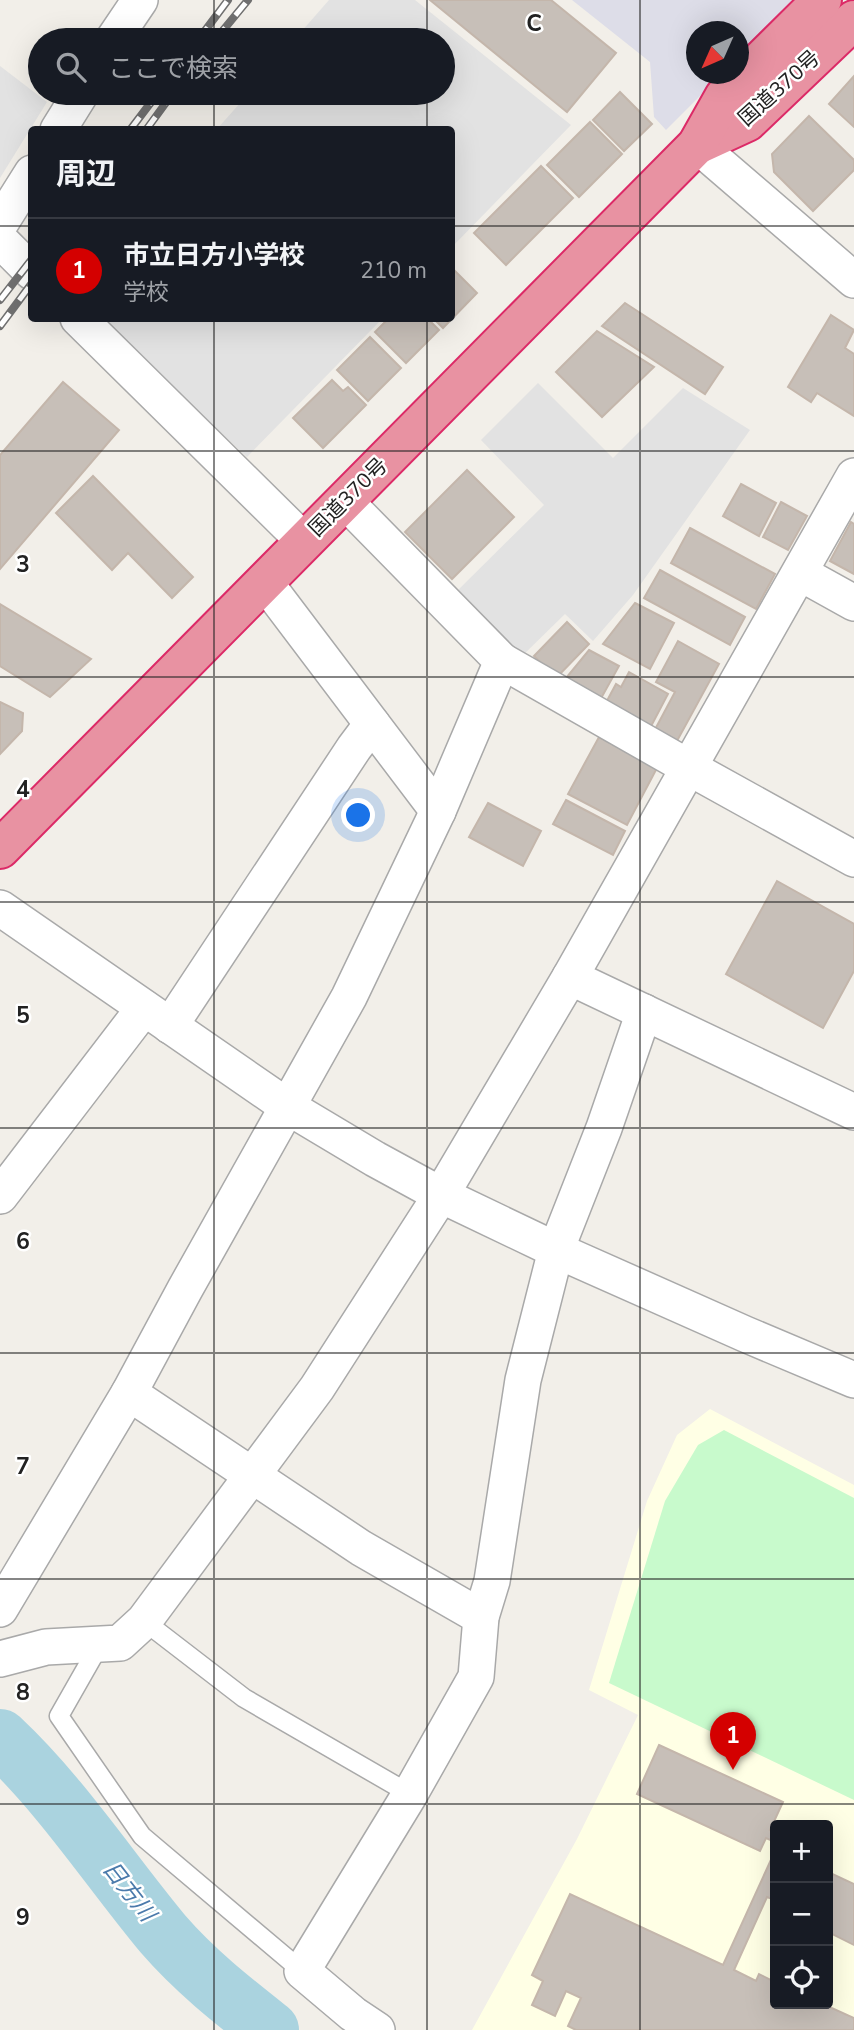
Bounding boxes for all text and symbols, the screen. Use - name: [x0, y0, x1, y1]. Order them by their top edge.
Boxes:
- text: C: [526, 8, 542, 39]
- north arrow: [686, 21, 749, 84]
- search box: [28, 28, 455, 105]
- street label: 国道370号: [732, 44, 826, 132]
- icon: search: [52, 48, 90, 86]
- text: ここで検索: [108, 51, 238, 86]
- text: 周辺: [56, 154, 116, 195]
- text: 市立日方小学校: [123, 238, 305, 273]
- text: 1: [72, 255, 86, 286]
- text: 210 m: [360, 255, 427, 286]
- text: 学校: [123, 277, 169, 308]
- street label: 国道370号: [302, 451, 394, 543]
- text: 3: [16, 549, 30, 580]
- text: 4: [16, 774, 30, 805]
- your location: [341, 798, 375, 832]
- text: 5: [16, 1000, 30, 1031]
- text: 6: [16, 1226, 30, 1257]
- text: 7: [16, 1451, 30, 1482]
- text: 8: [16, 1677, 30, 1708]
- pin: 1: [710, 1712, 756, 1770]
- map controls: [770, 1820, 833, 2009]
- button: +: [770, 1820, 833, 1883]
- water label: 日方川: [96, 1854, 164, 1930]
- button: −: [770, 1883, 833, 1946]
- text: 9: [16, 1902, 30, 1933]
- button: locate: [770, 1946, 833, 2009]

